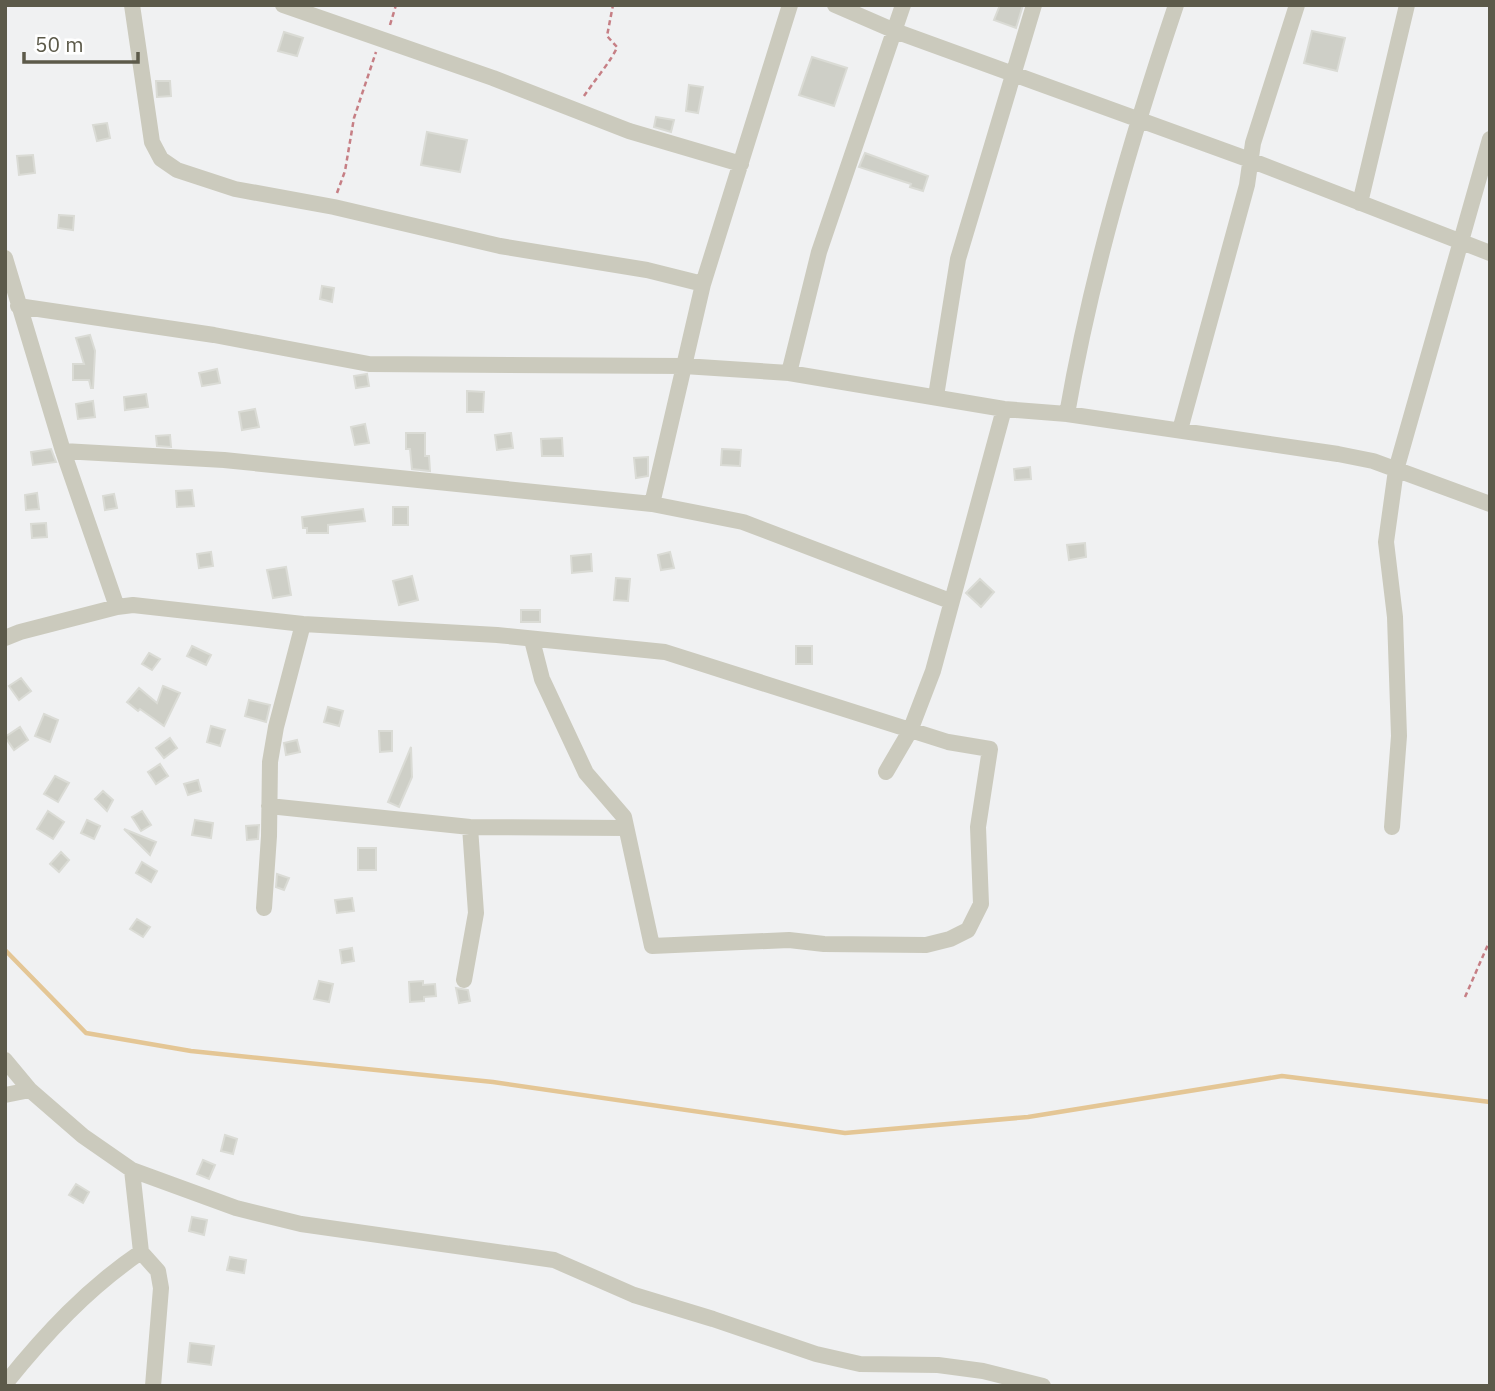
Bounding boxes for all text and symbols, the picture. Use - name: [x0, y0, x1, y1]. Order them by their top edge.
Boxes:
- scale bar: [24, 21, 138, 65]
- text: 50 m: [35, 30, 84, 58]

